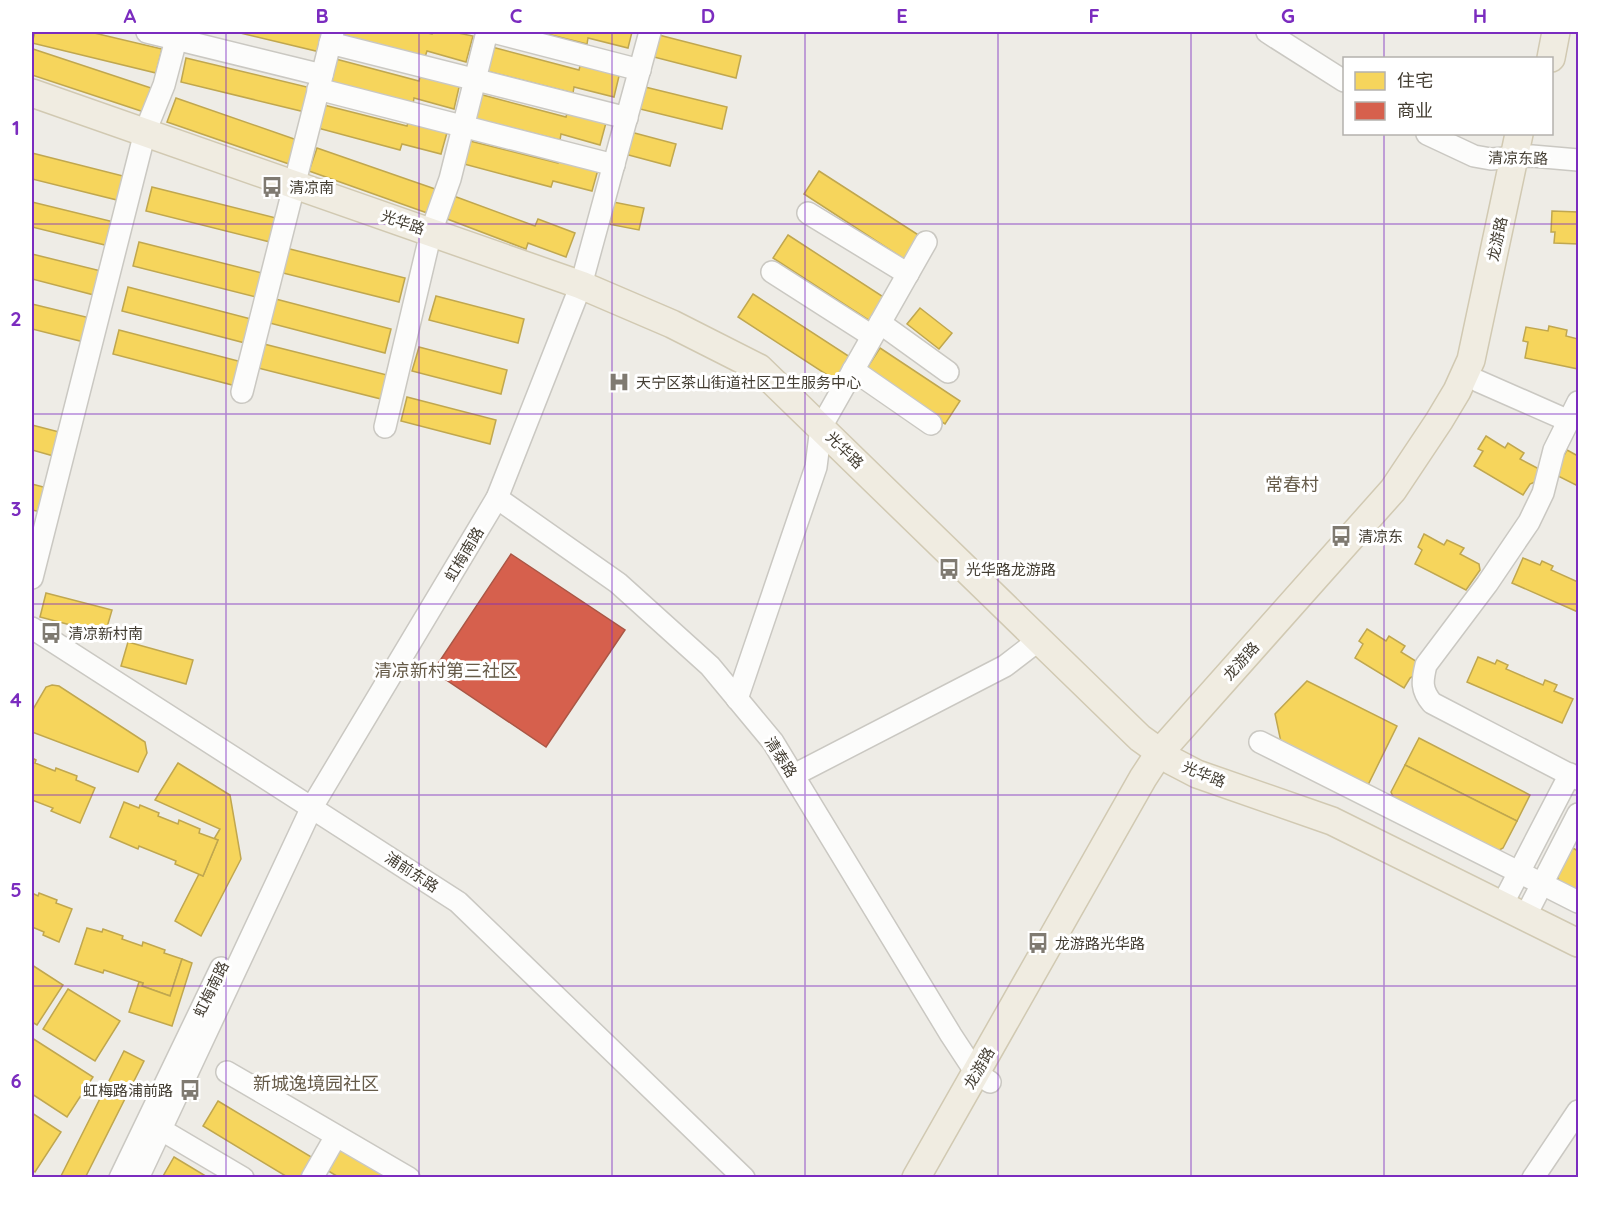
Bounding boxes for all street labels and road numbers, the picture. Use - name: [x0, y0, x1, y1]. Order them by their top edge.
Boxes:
- street label: 清凉东路: [1488, 148, 1548, 168]
- street label: 光华路: [379, 206, 427, 238]
- street label: 龙游路: [1483, 215, 1511, 263]
- street label: 光华路: [822, 428, 868, 472]
- street label: 虹梅南路: [440, 523, 488, 585]
- street label: 龙游路: [1219, 638, 1263, 684]
- street label: 清泰路: [761, 733, 801, 781]
- street label: 光华路: [1180, 757, 1228, 791]
- street label: 浦前东路: [382, 848, 442, 896]
- street label: 虹梅南路: [189, 958, 233, 1020]
- street label: 龙游路: [960, 1044, 998, 1092]

